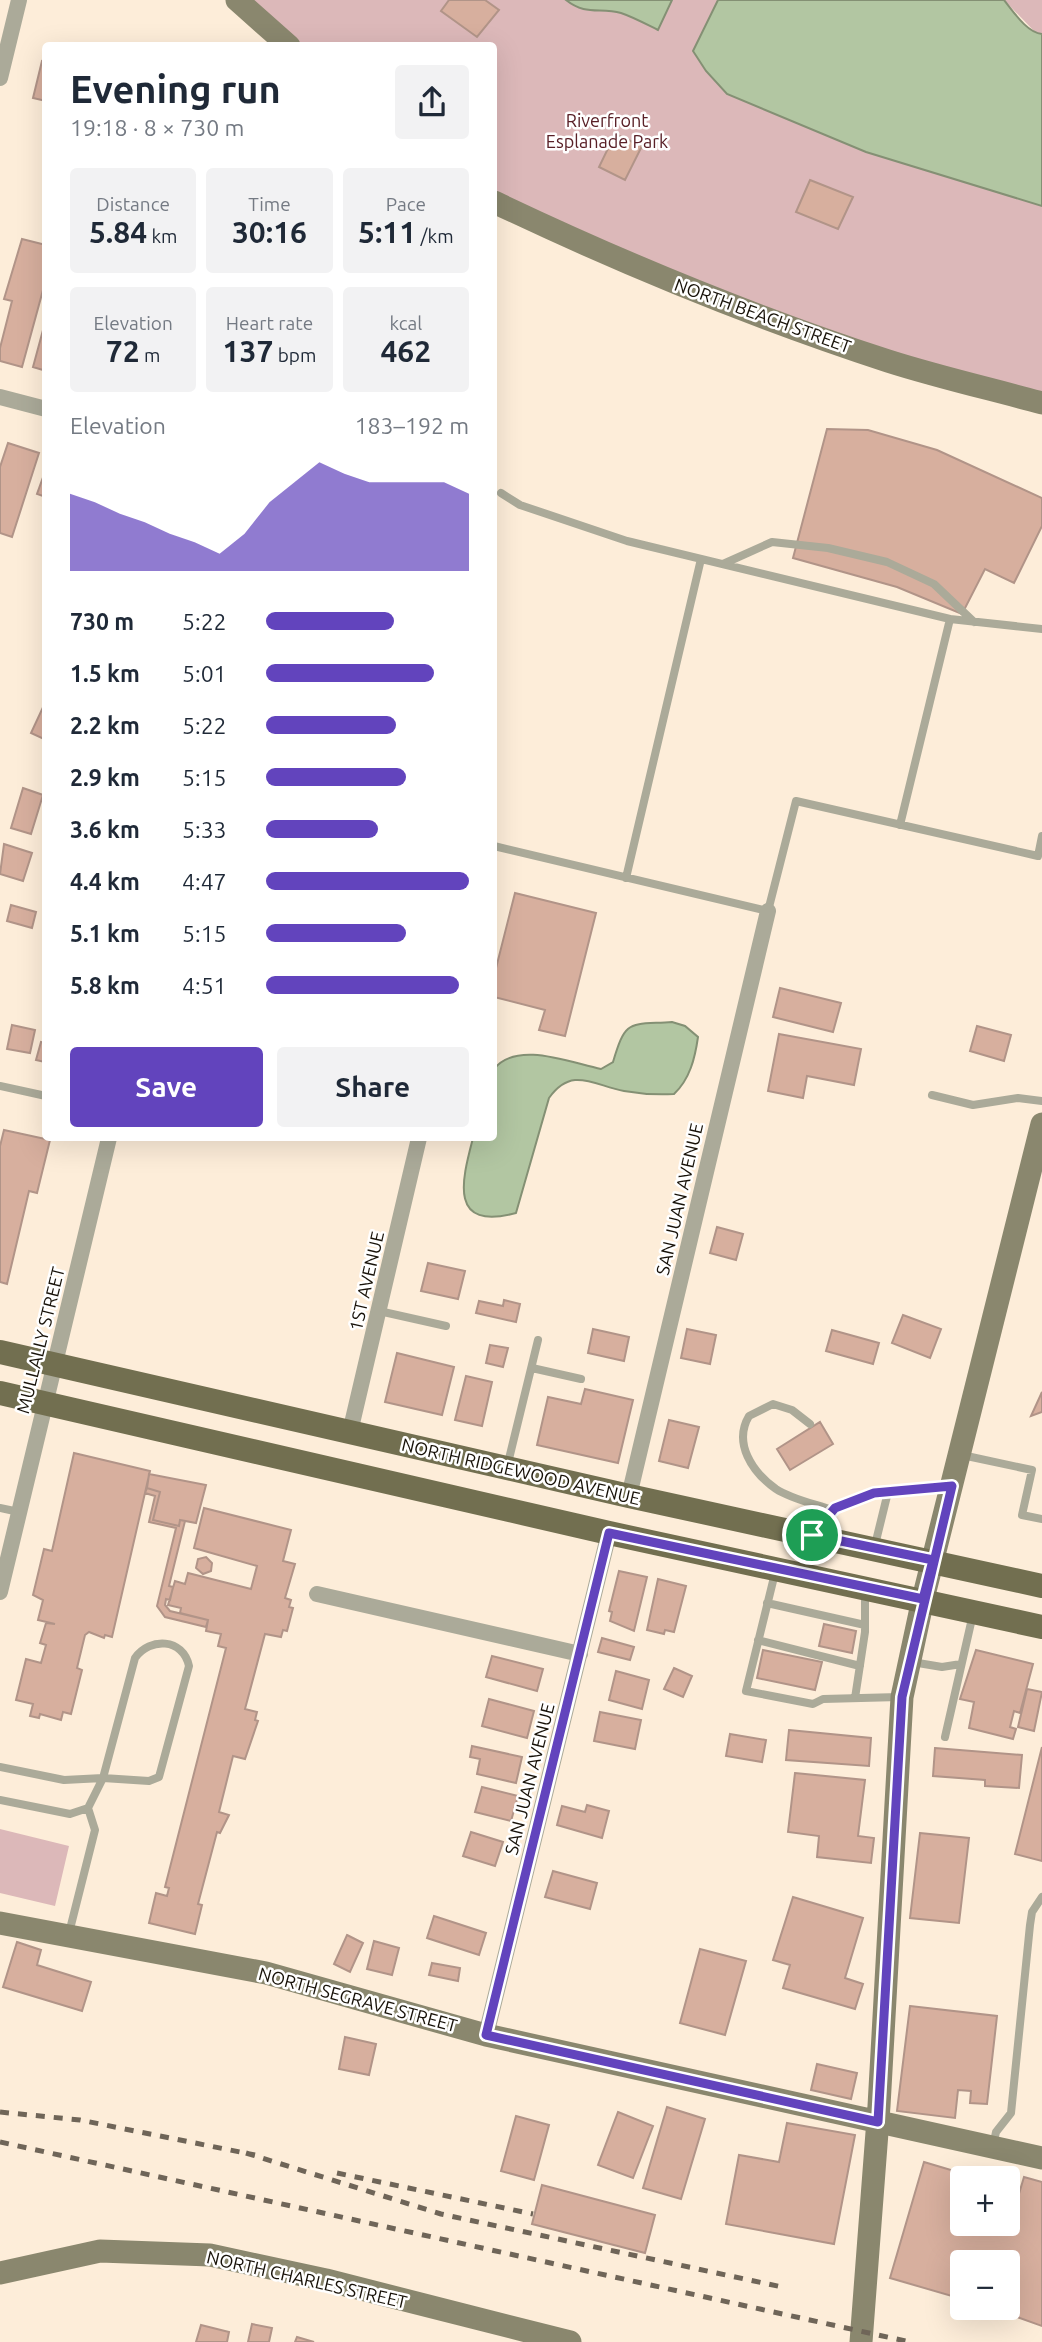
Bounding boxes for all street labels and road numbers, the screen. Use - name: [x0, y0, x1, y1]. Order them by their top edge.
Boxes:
- street label: NORTH BEACH STREET: [672, 274, 854, 356]
- street label: SAN JUAN AVENUE: [652, 1121, 706, 1277]
- street label: 1ST AVENUE: [345, 1229, 387, 1333]
- street label: MULLALLY STREET: [12, 1265, 68, 1415]
- street label: NORTH RIDGEWOOD AVENUE: [400, 1434, 642, 1508]
- street label: SAN JUAN AVENUE: [500, 1701, 558, 1857]
- street label: NORTH SEGRAVE STREET: [256, 1963, 460, 2035]
- street label: NORTH CHARLES STREET: [205, 2246, 409, 2312]

